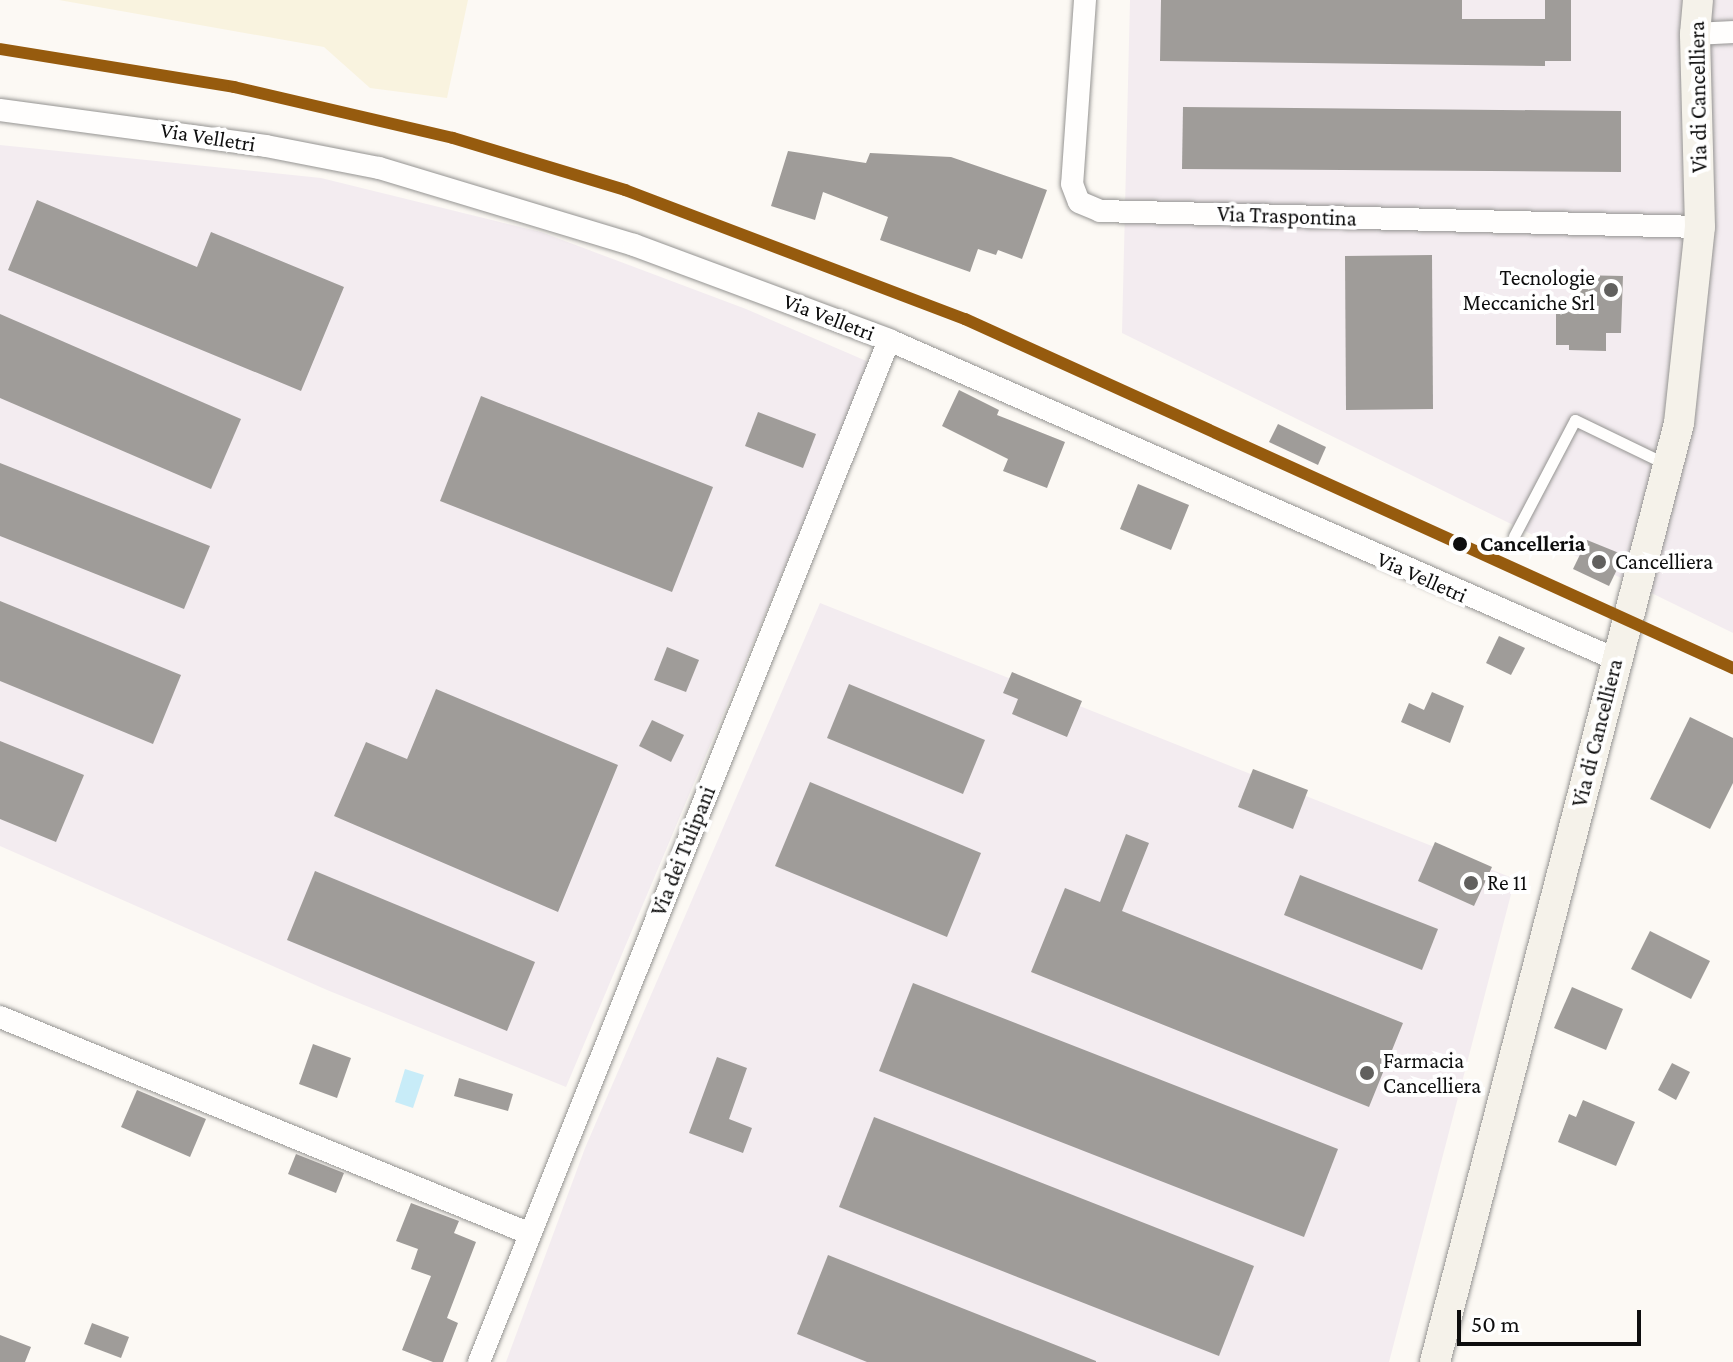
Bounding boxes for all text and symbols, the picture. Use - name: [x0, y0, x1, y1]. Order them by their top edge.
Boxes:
- street label: Via di Cancelliera: [1683, 21, 1713, 173]
- street label: Via Velletri: [159, 116, 257, 158]
- street label: Via Traspontina: [1217, 200, 1357, 232]
- place label: Tecnologie Meccaniche Srl: [1463, 264, 1595, 316]
- marker: Tecnologie Meccaniche Srl: [1602, 281, 1620, 299]
- street label: Via Velletri: [780, 288, 878, 346]
- marker: Cancelleria: [1447, 531, 1473, 557]
- place label: Cancelleria: [1480, 531, 1586, 557]
- street label: Via Velletri: [1373, 545, 1471, 609]
- place label: Cancelliera: [1615, 549, 1713, 575]
- marker: Cancelliera: [1590, 553, 1608, 571]
- street label: Via di Cancelliera: [1566, 656, 1628, 810]
- street label: Via dei Tulipani: [645, 782, 721, 920]
- place label: Re 11: [1487, 870, 1527, 896]
- marker: Re 11: [1462, 874, 1480, 892]
- place label: Farmacia Cancelliera: [1383, 1047, 1481, 1098]
- marker: Farmacia Cancelliera: [1358, 1064, 1376, 1082]
- scale bar: [1461, 1294, 1645, 1344]
- text: 50 m: [1471, 1310, 1520, 1337]

